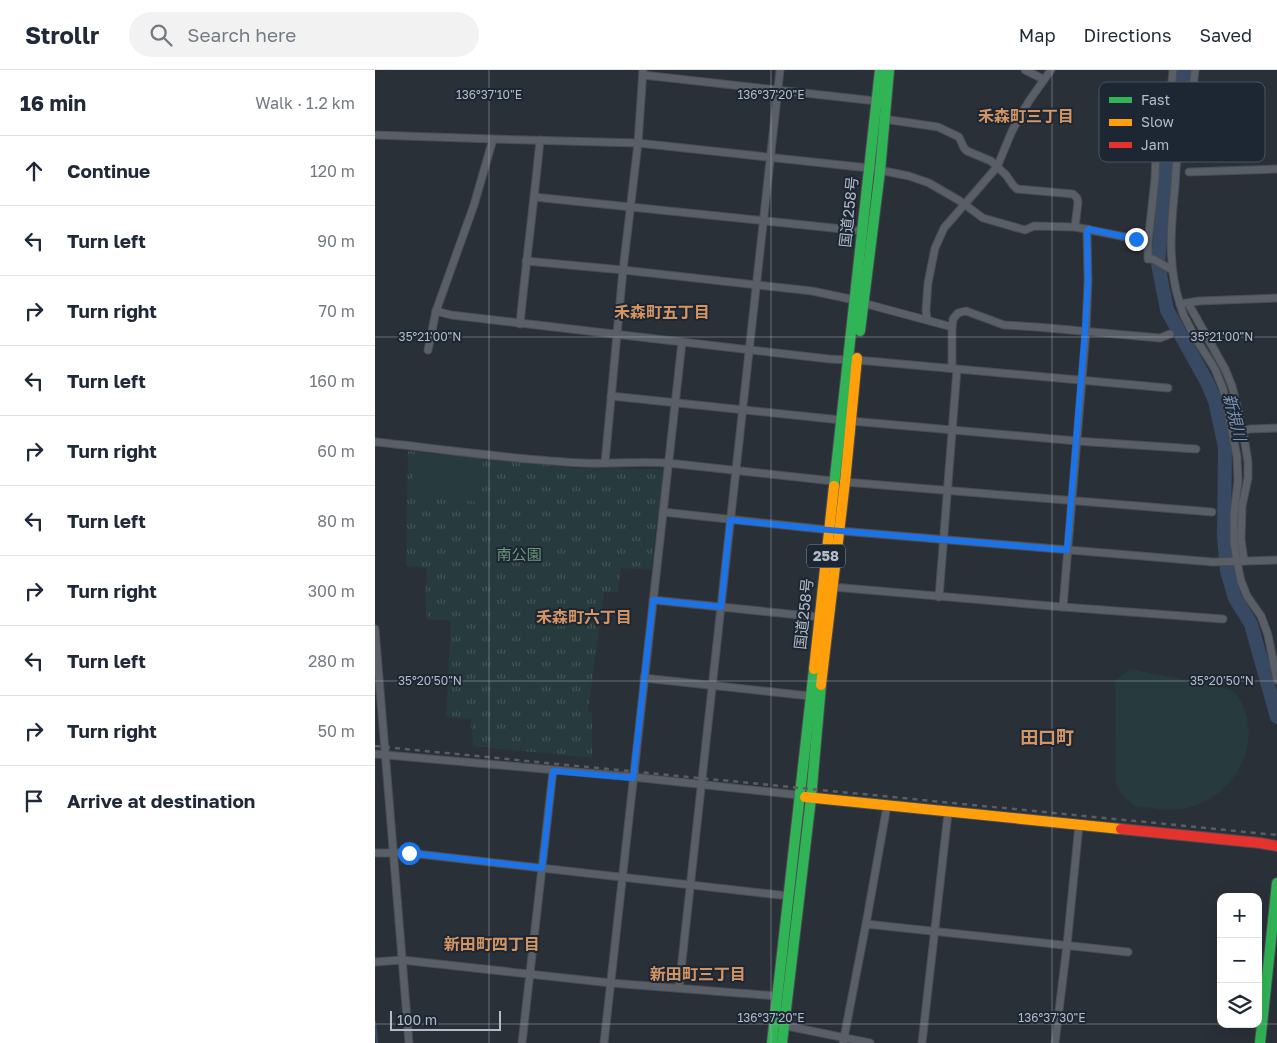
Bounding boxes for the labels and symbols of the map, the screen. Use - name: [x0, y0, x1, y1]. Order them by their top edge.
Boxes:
- legend: [1099, 82, 1265, 162]
- text: 136°37'10"E: [456, 87, 522, 102]
- text: 136°37'20"E: [737, 87, 805, 102]
- text: Fast: [1141, 91, 1170, 108]
- district label: 禾森町三丁目: [978, 106, 1074, 126]
- text: Slow: [1141, 113, 1174, 130]
- text: Jam: [1141, 136, 1169, 153]
- street label: 国道258号: [835, 175, 861, 248]
- route end: [1125, 228, 1148, 251]
- district label: 禾森町五丁目: [614, 302, 710, 322]
- text: 35°21'00"N: [399, 329, 461, 344]
- text: 35°21'00"N: [1191, 329, 1253, 344]
- water label: 新規川: [1219, 391, 1251, 445]
- road number: 258: [807, 544, 845, 568]
- park label: 南公園: [496, 545, 542, 563]
- street label: 国道258号: [790, 577, 816, 650]
- district label: 禾森町六丁目: [536, 607, 632, 627]
- text: 35°20'50"N: [398, 673, 462, 688]
- text: 35°20'50"N: [1190, 673, 1254, 688]
- district label: 田口町: [1020, 726, 1074, 748]
- route start: [398, 842, 421, 865]
- district label: 新田町四丁目: [444, 934, 540, 954]
- district label: 新田町三丁目: [650, 964, 746, 984]
- scale bar: [390, 1008, 501, 1031]
- text: 136°37'20"E: [737, 1010, 805, 1025]
- text: 136°37'30"E: [1018, 1010, 1086, 1025]

